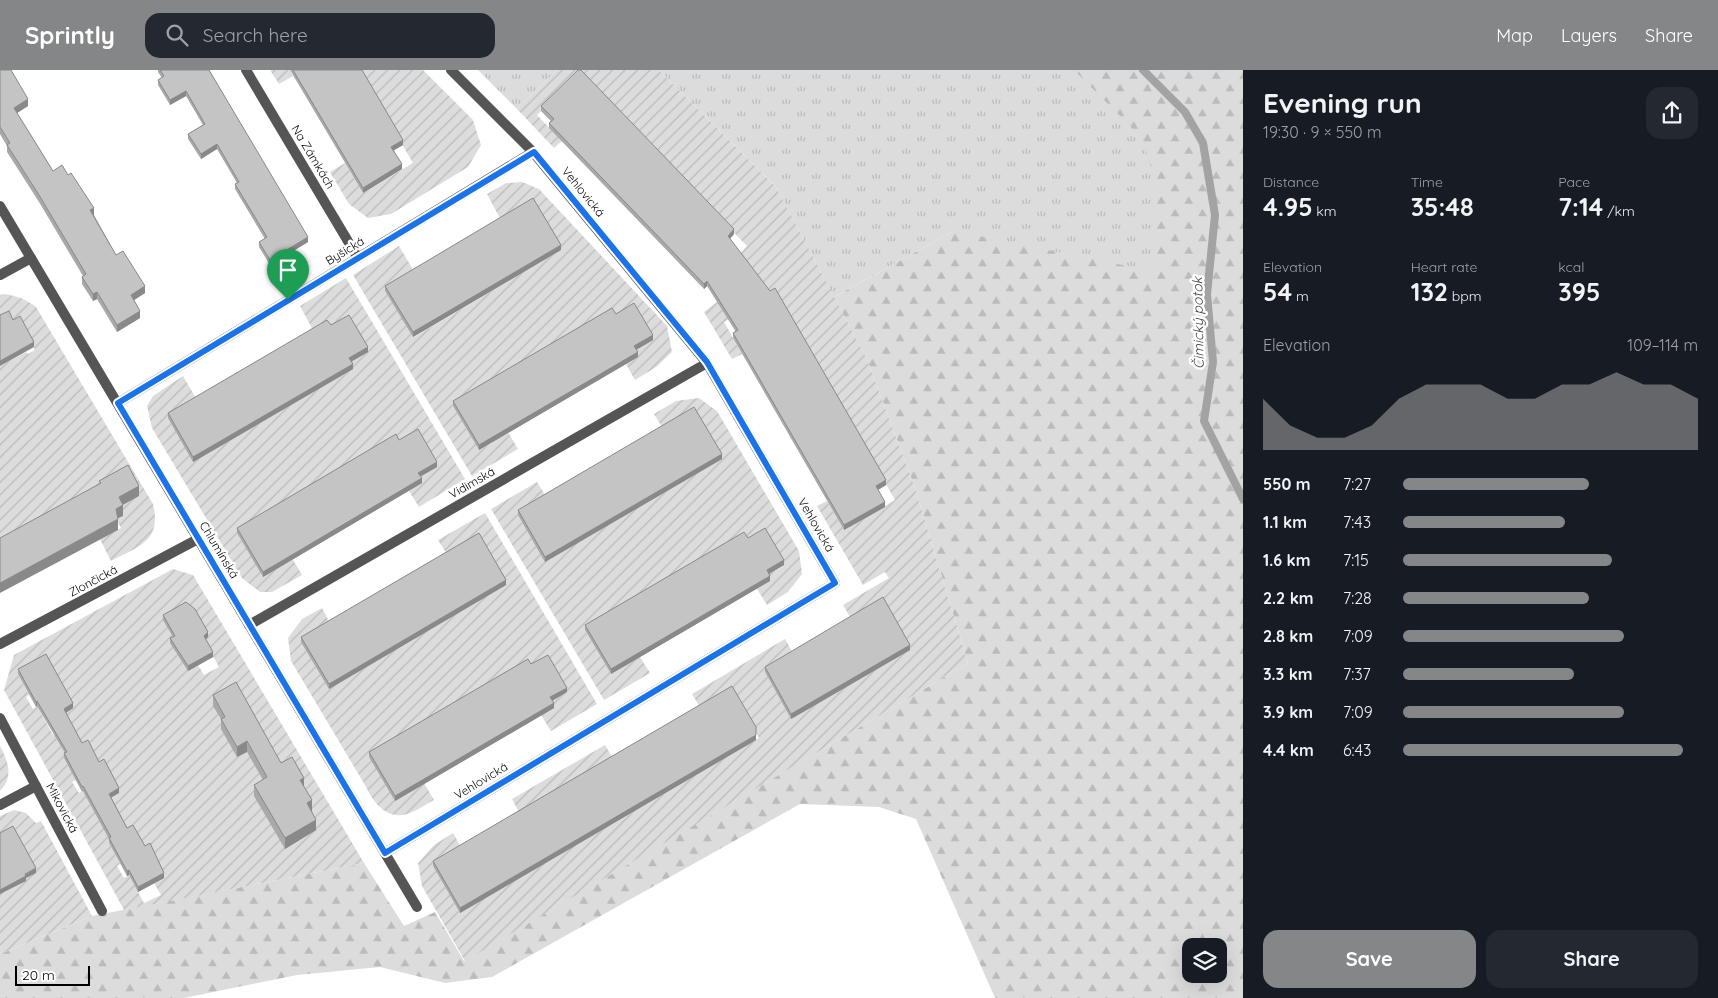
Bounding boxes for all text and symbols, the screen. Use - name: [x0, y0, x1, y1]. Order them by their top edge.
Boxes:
- search box: [145, 13, 495, 58]
- text: Sprintly: [25, 20, 115, 50]
- icon: search: [163, 21, 191, 49]
- text: Search here: [203, 23, 308, 47]
- text: Map: [1496, 24, 1533, 47]
- text: Layers: [1561, 24, 1617, 47]
- text: Share: [1645, 24, 1693, 47]
- text: Evening run: [1263, 85, 1422, 120]
- button: share: [1646, 87, 1698, 139]
- street label: Na Zámkách: [288, 122, 338, 191]
- text: 19:30 · 9 × 550 m: [1263, 122, 1382, 142]
- street label: Vehlovická: [559, 164, 608, 220]
- text: Distance: [1263, 173, 1319, 191]
- text: Time: [1411, 173, 1443, 191]
- text: Pace: [1558, 173, 1590, 191]
- text: 4.95: [1263, 191, 1313, 222]
- text: 35:48: [1411, 191, 1474, 222]
- text: 7:14: [1558, 191, 1603, 222]
- text: km: [1313, 202, 1337, 220]
- text: /km: [1603, 202, 1635, 220]
- street label: Byšická: [323, 233, 367, 268]
- pin: [267, 249, 309, 300]
- icon: arrive: [274, 256, 302, 284]
- text: Elevation: [1263, 258, 1322, 276]
- text: Heart rate: [1411, 258, 1477, 276]
- text: kcal: [1558, 258, 1584, 276]
- water label: Čimický potok: [1188, 275, 1208, 369]
- text: 54: [1263, 276, 1292, 307]
- text: 132: [1411, 276, 1448, 307]
- text: 395: [1558, 276, 1600, 307]
- text: m: [1292, 287, 1309, 305]
- text: bpm: [1448, 287, 1482, 305]
- text: Elevation: [1263, 335, 1330, 355]
- text: 109–114 m: [1627, 335, 1698, 355]
- street label: Vidimská: [446, 463, 497, 502]
- text: 550 m: [1263, 474, 1311, 494]
- text: 7:27: [1343, 474, 1371, 494]
- street label: Vehlovická: [795, 495, 838, 554]
- text: 1.1 km: [1263, 512, 1307, 532]
- text: 7:43: [1343, 512, 1371, 532]
- street label: Chlumínská: [197, 518, 242, 581]
- text: 1.6 km: [1263, 550, 1310, 570]
- text: 7:15: [1343, 550, 1369, 570]
- street label: Zlončická: [66, 561, 120, 600]
- text: 2.2 km: [1263, 588, 1314, 608]
- text: 7:28: [1343, 588, 1372, 608]
- text: 2.8 km: [1263, 626, 1313, 646]
- text: 7:09: [1343, 626, 1373, 646]
- text: 3.3 km: [1263, 664, 1313, 684]
- text: 7:37: [1343, 664, 1371, 684]
- text: 3.9 km: [1263, 702, 1313, 722]
- text: 7:09: [1343, 702, 1373, 722]
- text: 4.4 km: [1263, 740, 1314, 760]
- text: 6:43: [1343, 740, 1371, 760]
- street label: Vehlovická: [451, 759, 510, 802]
- street label: Mikovická: [43, 780, 82, 835]
- button: Save: [1263, 930, 1476, 988]
- button: Share: [1486, 930, 1698, 988]
- map controls: [1182, 938, 1227, 983]
- button: layers: [1182, 938, 1227, 983]
- scale bar: [15, 963, 90, 986]
- text: 20 m: [22, 966, 55, 984]

